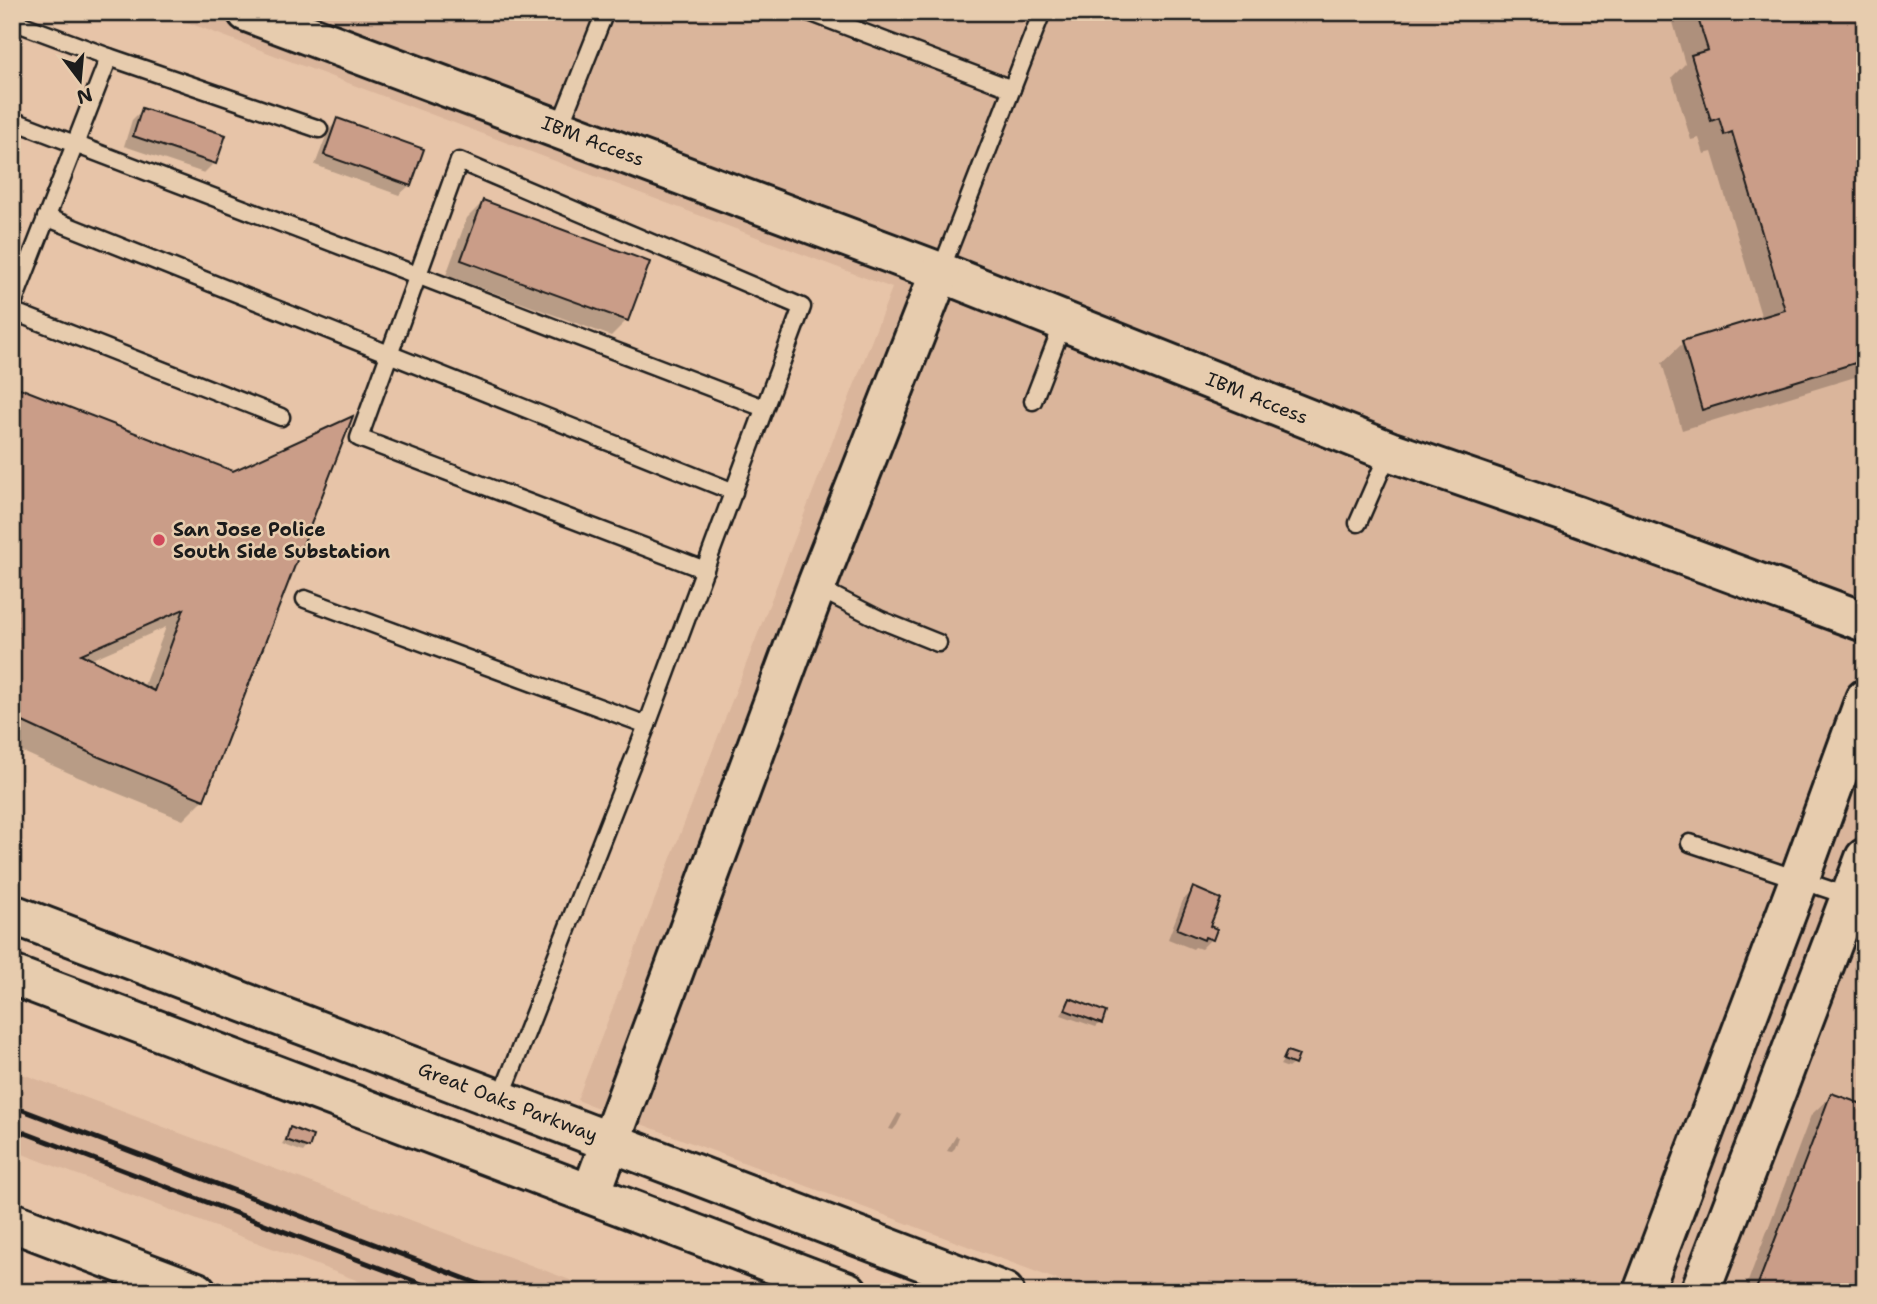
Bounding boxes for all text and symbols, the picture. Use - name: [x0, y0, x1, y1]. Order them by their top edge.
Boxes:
- north arrow: [46, 46, 116, 116]
- text: N: [74, 82, 95, 110]
- street label: IBM Access: [538, 110, 648, 172]
- street label: IBM Access: [1202, 366, 1312, 430]
- place label: San Jose Police South Side Substation: [173, 517, 391, 564]
- marker: San Jose Police South Side Substation: [151, 532, 167, 548]
- street label: Great Oaks Parkway: [415, 1056, 601, 1148]

